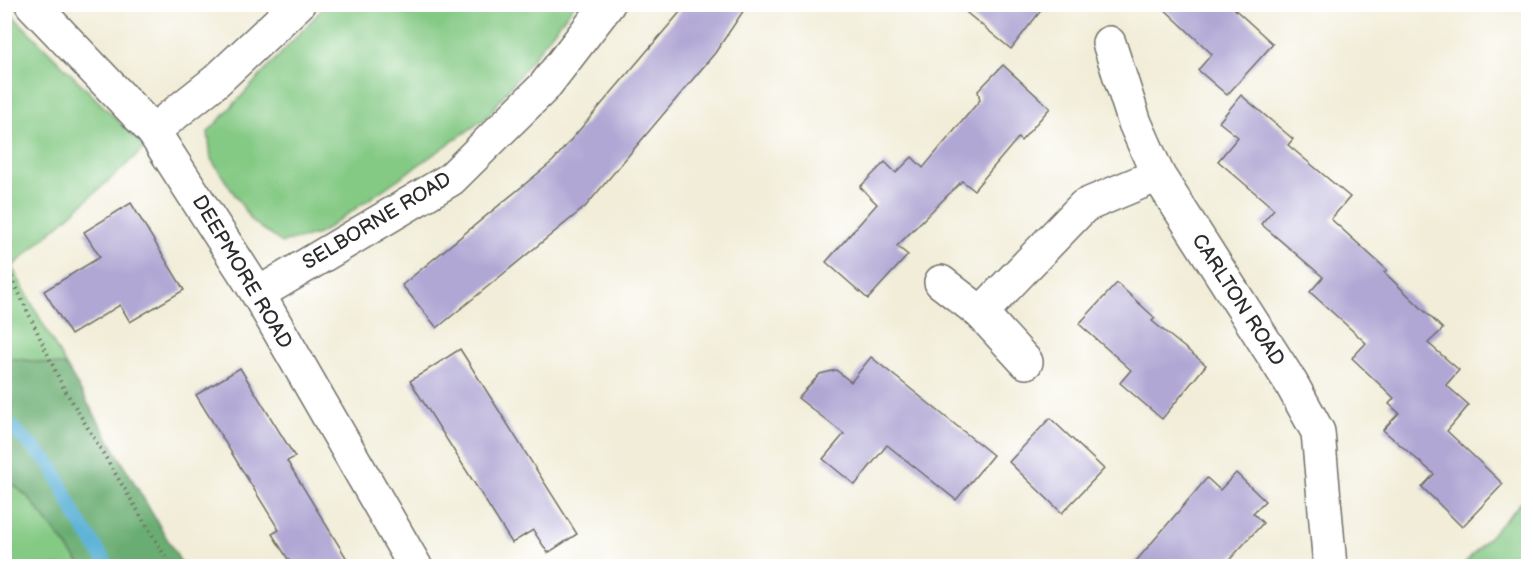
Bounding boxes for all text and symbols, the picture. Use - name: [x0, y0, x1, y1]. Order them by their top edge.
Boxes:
- street label: SELBORNE ROAD: [298, 167, 456, 275]
- street label: DEEPMORE ROAD: [187, 191, 297, 353]
- street label: CARLTON ROAD: [1186, 229, 1290, 371]

